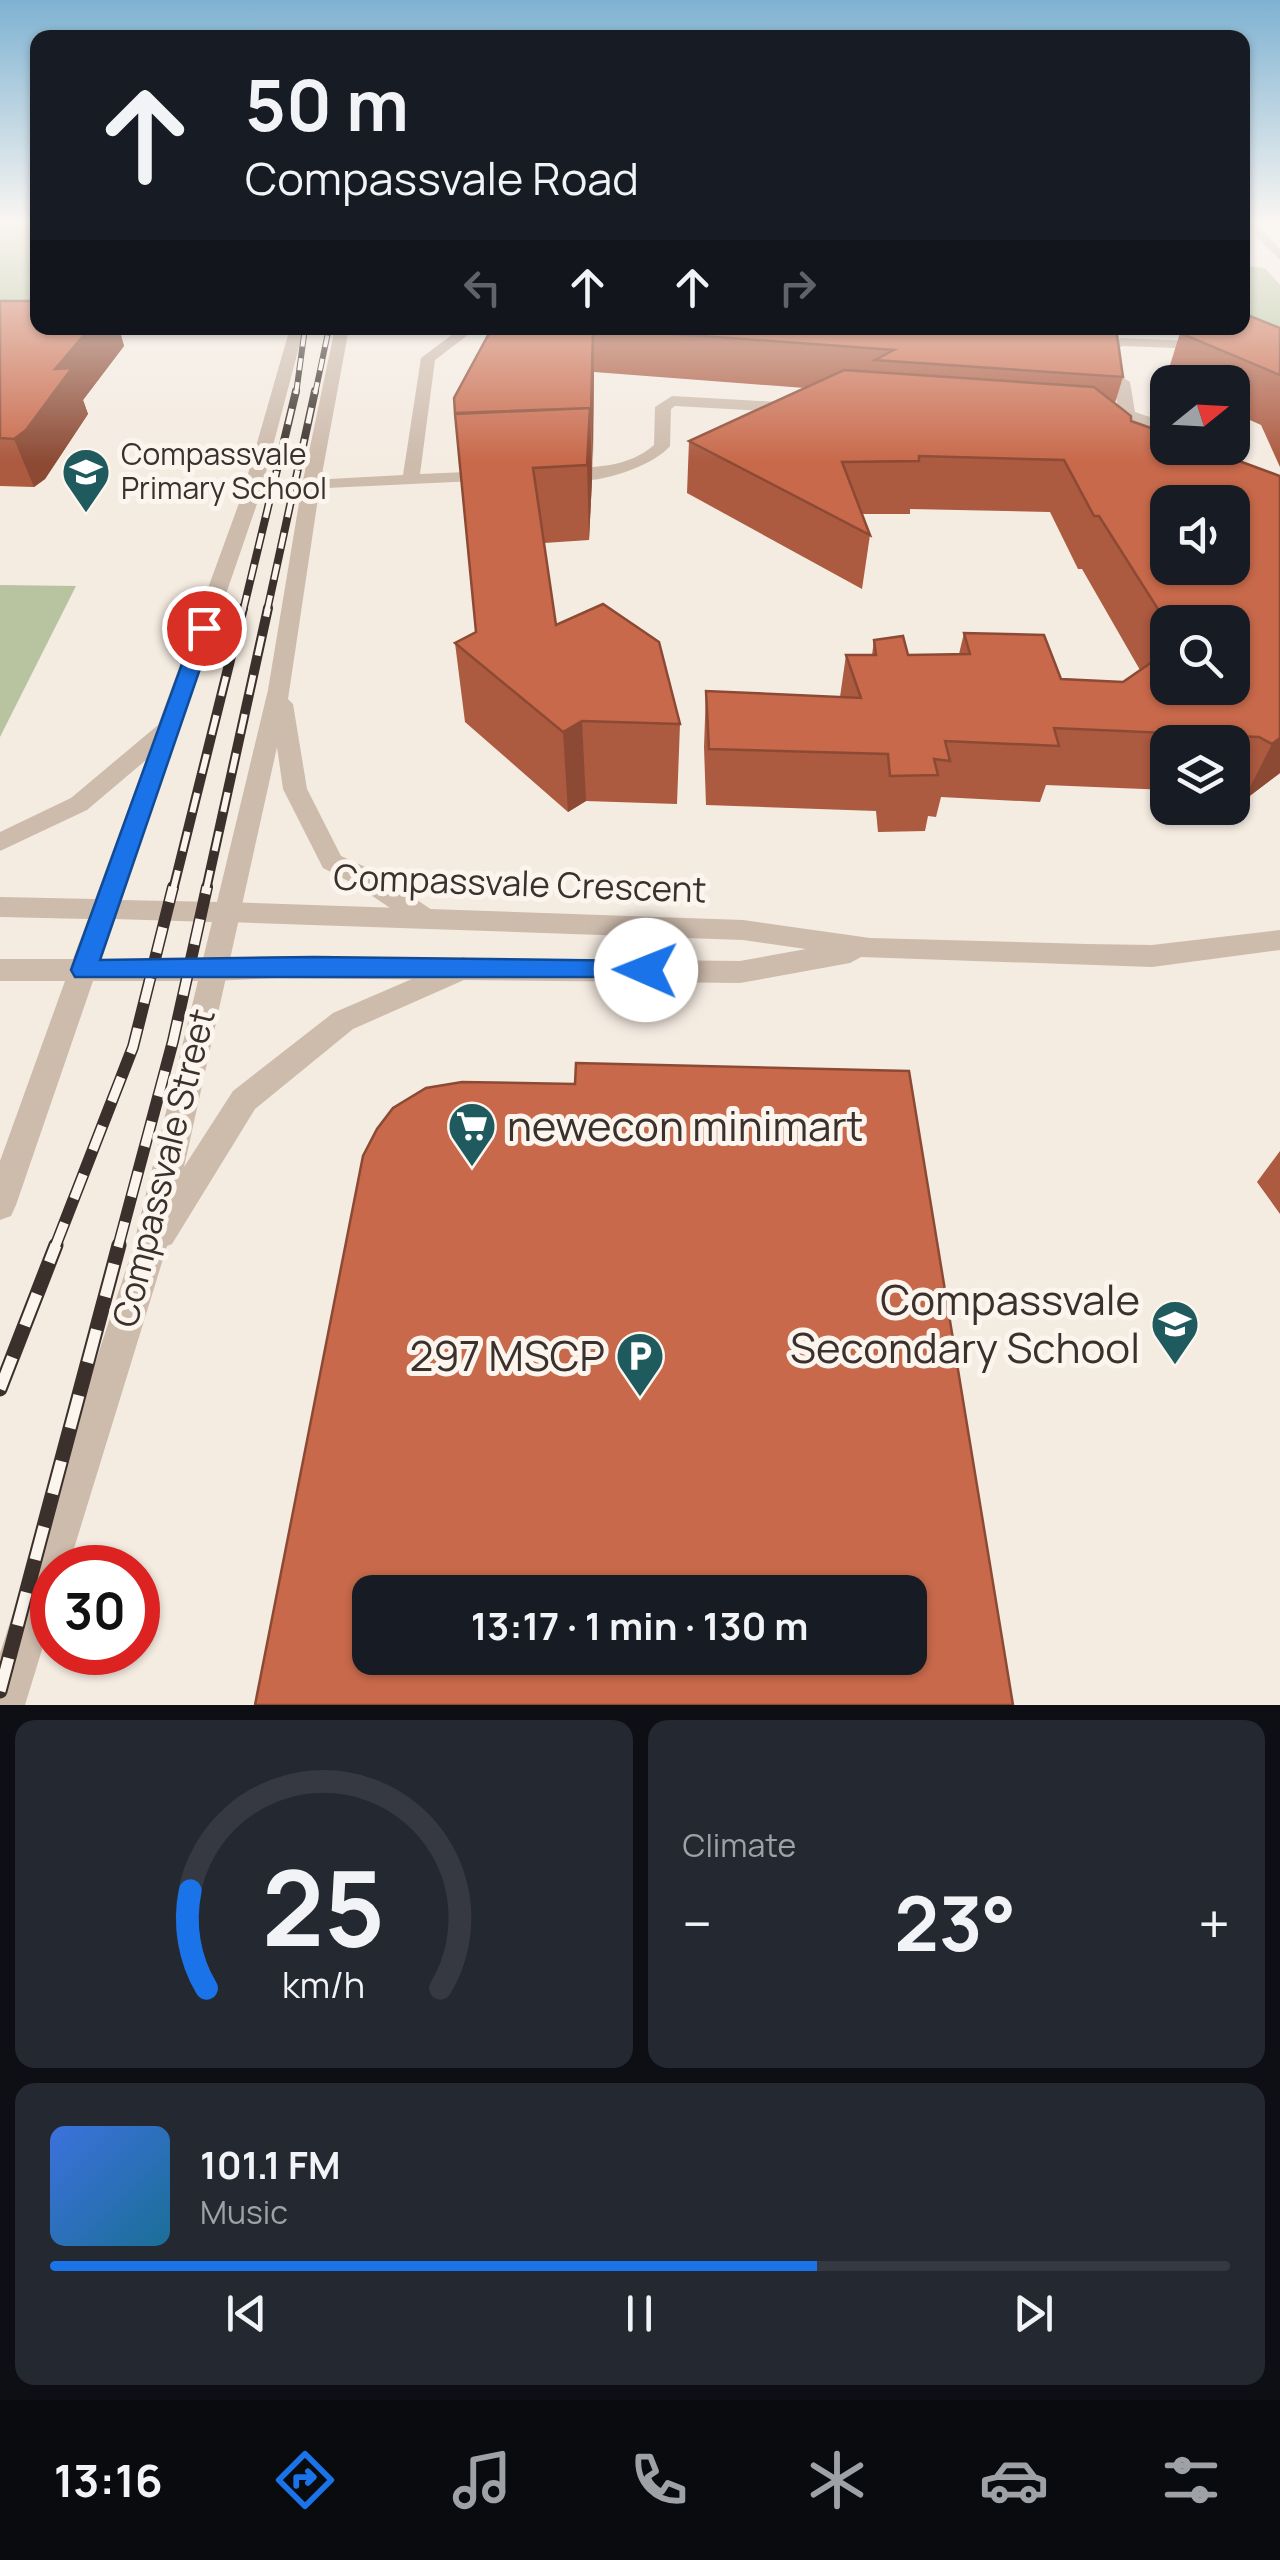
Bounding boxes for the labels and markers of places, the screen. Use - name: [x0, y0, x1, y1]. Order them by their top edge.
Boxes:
- place label: Compassvale Primary School: [121, 433, 327, 508]
- school or university icon: Compassvale Primary School: [60, 446, 112, 514]
- pin: [162, 586, 247, 671]
- place label: newecon minimart: [507, 1096, 863, 1154]
- supermarket icon: newecon minimart: [446, 1100, 498, 1168]
- place label: Compassvale Secondary School: [790, 1270, 1140, 1376]
- school or university icon: Compassvale Secondary School: [1149, 1298, 1201, 1366]
- place label: 297 MSCP: [409, 1326, 605, 1384]
- parking icon: 297 MSCP: [614, 1330, 666, 1398]

